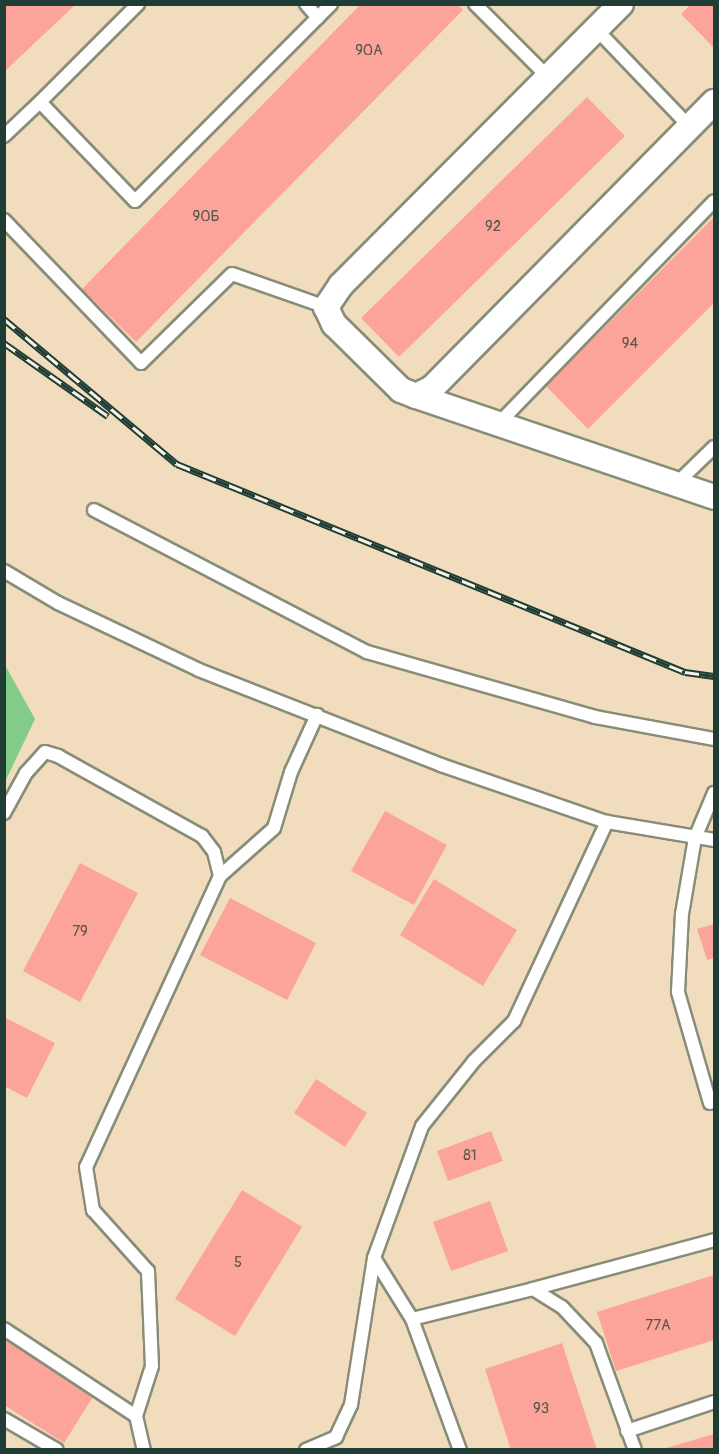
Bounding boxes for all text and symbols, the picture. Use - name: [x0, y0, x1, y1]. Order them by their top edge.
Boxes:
- house number: 90А: [355, 42, 383, 60]
- house number: 90Б: [193, 208, 219, 226]
- house number: 92: [485, 218, 501, 236]
- house number: 94: [622, 335, 638, 353]
- house number: 79: [72, 923, 88, 941]
- house number: 81: [463, 1147, 477, 1165]
- house number: 5: [234, 1254, 242, 1272]
- house number: 77А: [645, 1317, 671, 1335]
- house number: 93: [533, 1400, 549, 1418]

